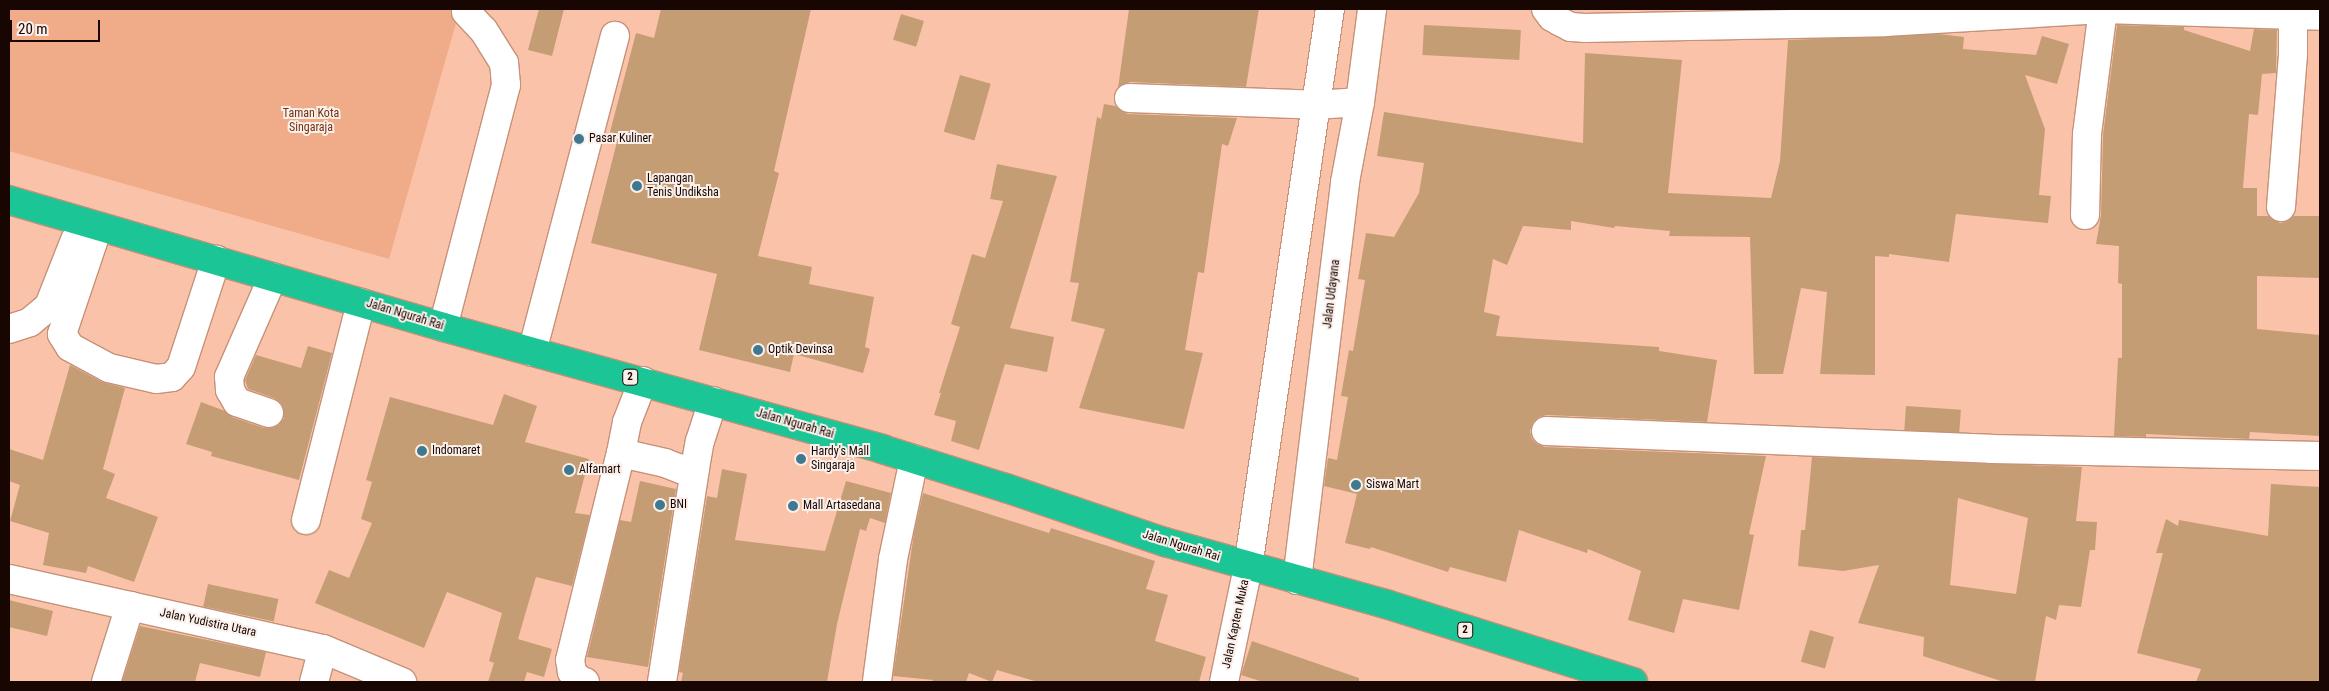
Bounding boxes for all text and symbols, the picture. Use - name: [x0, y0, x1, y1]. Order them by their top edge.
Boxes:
- scale bar: [12, 10, 102, 42]
- text: 20 m: [18, 20, 48, 38]
- park label: Taman Kota Singaraja: [283, 107, 339, 135]
- place label: Pasar Kuliner: [589, 132, 652, 146]
- marker: Pasar Kuliner: [573, 133, 585, 145]
- place label: Lapangan Tenis Undiksha: [647, 172, 719, 200]
- marker: Lapangan Tenis Undiksha: [631, 180, 643, 192]
- street label: Jalan Udayana: [1321, 259, 1343, 329]
- street label: Jalan Ngurah Rai: [364, 296, 446, 334]
- place label: Optik Devinsa: [768, 343, 833, 357]
- marker: Optik Devinsa: [752, 344, 764, 356]
- road number: 2: [621, 368, 639, 386]
- street label: Jalan Ngurah Rai: [754, 406, 836, 442]
- place label: Indomaret: [432, 444, 480, 458]
- marker: Indomaret: [416, 445, 428, 457]
- place label: Hardy's Mall Singaraja: [811, 445, 869, 473]
- marker: Hardy's Mall Singaraja: [795, 453, 807, 465]
- place label: Alfamart: [579, 463, 621, 477]
- marker: Alfamart: [563, 464, 575, 476]
- place label: Siswa Mart: [1366, 478, 1419, 492]
- marker: Siswa Mart: [1350, 479, 1362, 491]
- place label: BNI: [670, 498, 687, 512]
- marker: BNI: [654, 499, 666, 511]
- place label: Mall Artasedana: [803, 499, 881, 513]
- marker: Mall Artasedana: [787, 500, 799, 512]
- street label: Jalan Ngurah Rai: [1140, 527, 1222, 565]
- street label: Jalan Kapten Muka: [1220, 578, 1252, 670]
- street label: Jalan Yudistira Utara: [159, 606, 257, 640]
- road number: 2: [1456, 622, 1474, 638]

